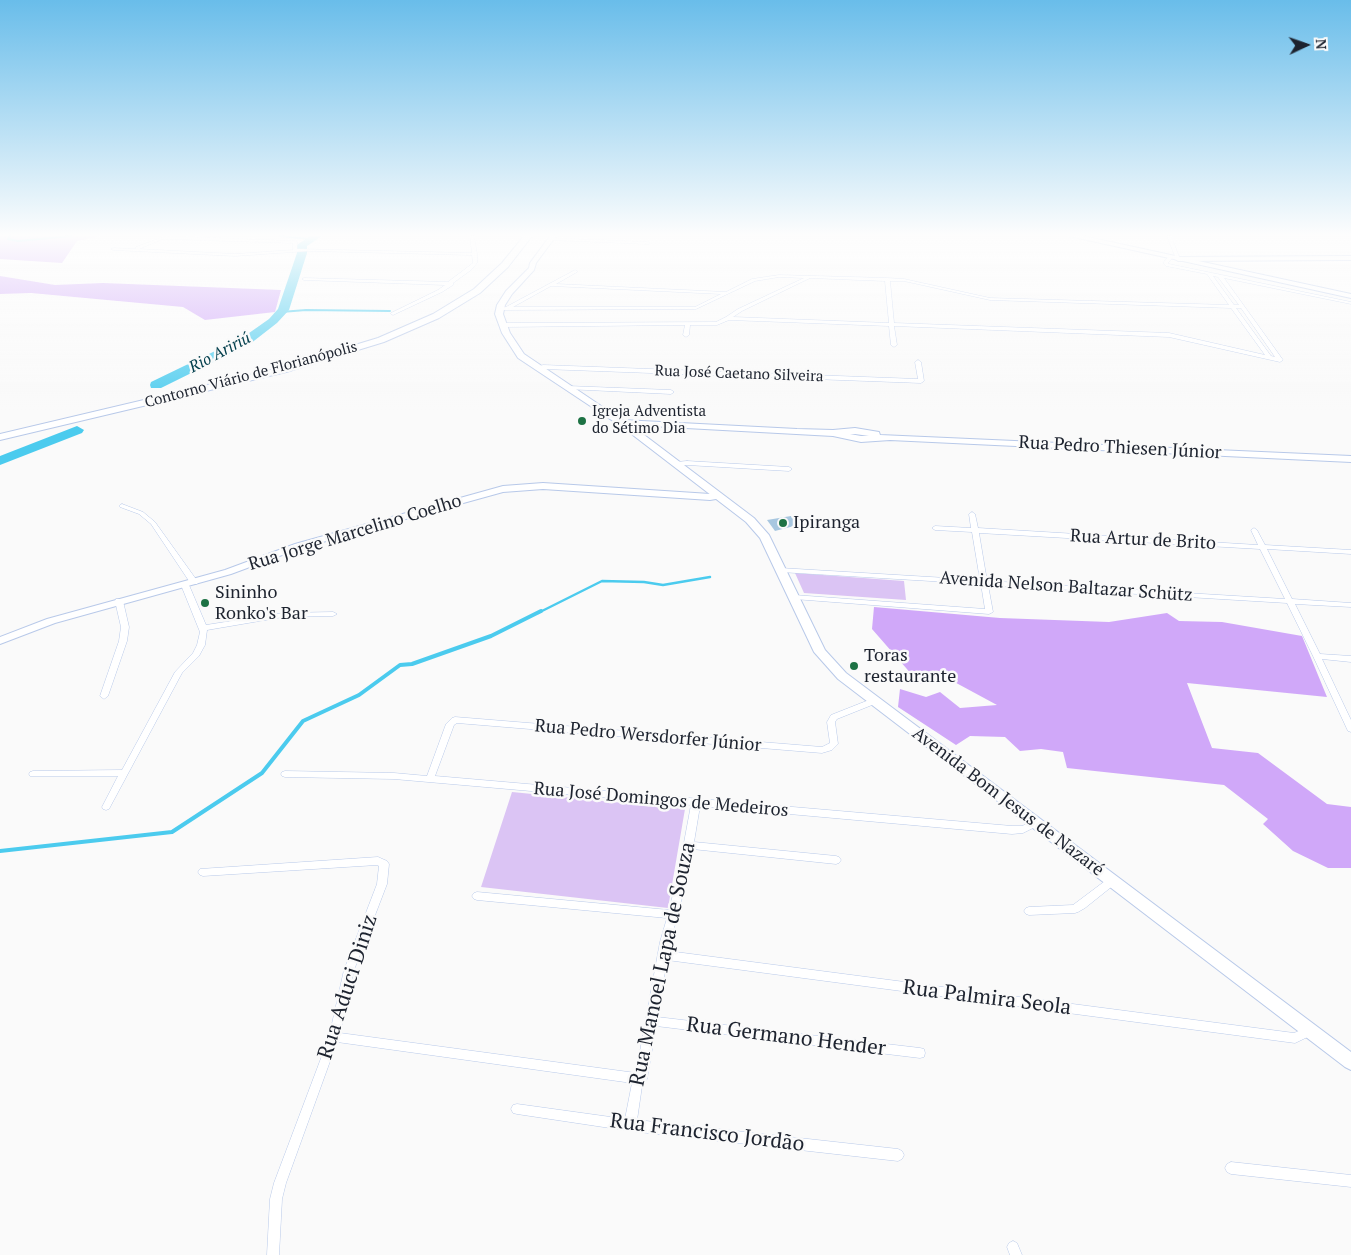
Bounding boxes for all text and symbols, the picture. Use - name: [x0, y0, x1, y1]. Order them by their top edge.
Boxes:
- north arrow: [1281, 20, 1331, 70]
- text: N: [1312, 38, 1331, 50]
- water label: Rio Aririú: [186, 329, 254, 377]
- street label: Contorno Viário de Florianópolis: [143, 338, 359, 412]
- street label: Rua José Caetano Silveira: [654, 362, 824, 386]
- place label: Igreja Adventista do Sétimo Dia: [592, 403, 706, 438]
- marker: Igreja Adventista do Sétimo Dia: [576, 415, 588, 427]
- street label: Rua Pedro Thiesen Júnior: [1018, 432, 1222, 464]
- street label: Rua Jorge Marcelino Coelho: [246, 490, 464, 576]
- place label: Ipiranga: [793, 512, 860, 534]
- marker: Ipiranga: [777, 517, 789, 529]
- street label: Rua Artur de Brito: [1069, 525, 1217, 555]
- street label: Avenida Nelson Baltazar Schütz: [939, 567, 1193, 607]
- place label: Sininho Ronko's Bar: [215, 582, 308, 624]
- marker: Sininho Ronko's Bar: [199, 597, 211, 609]
- place label: Toras restaurante: [864, 645, 956, 688]
- marker: Toras restaurante: [848, 660, 860, 672]
- street label: Rua Pedro Wersdorfer Júnior: [534, 715, 762, 757]
- street label: Avenida Bom Jesus de Nazaré: [908, 723, 1108, 881]
- street label: Rua José Domingos de Medeiros: [533, 778, 789, 822]
- street label: Rua Manoel Lapa de Souza: [625, 840, 701, 1088]
- street label: Rua Aduci Diniz: [313, 911, 383, 1063]
- street label: Rua Palmira Seola: [902, 975, 1072, 1021]
- street label: Rua Germano Hender: [685, 1012, 887, 1062]
- street label: Rua Francisco Jordão: [608, 1109, 806, 1157]

